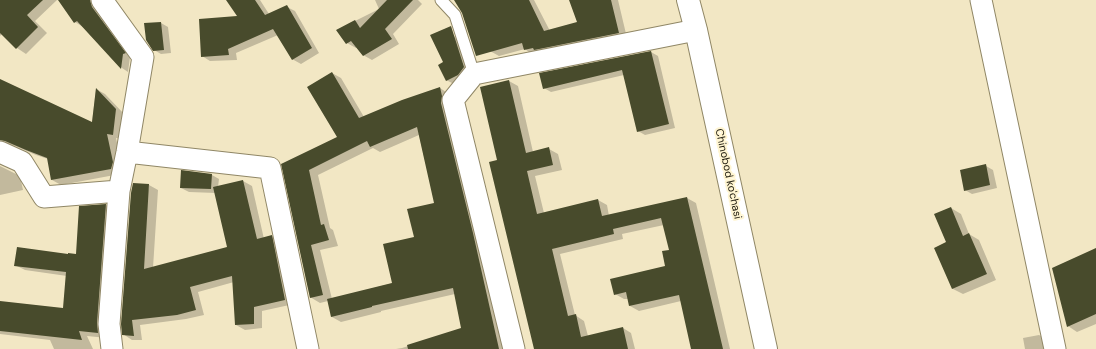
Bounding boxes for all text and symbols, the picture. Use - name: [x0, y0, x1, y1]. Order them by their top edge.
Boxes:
- street label: Chinobod ko'chasi: [712, 128, 744, 220]

